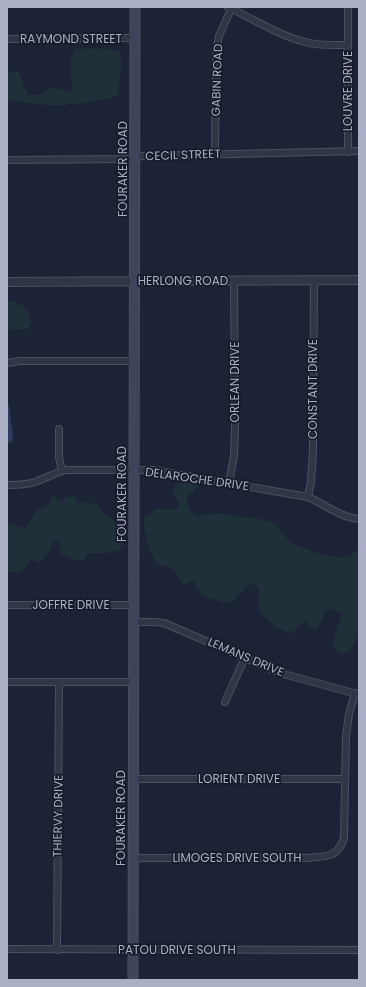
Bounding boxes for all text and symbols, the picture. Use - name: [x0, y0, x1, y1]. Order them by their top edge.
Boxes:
- street label: RAYMOND STREET: [20, 30, 122, 47]
- street label: GABIN ROAD: [207, 43, 226, 117]
- street label: LOUVRE DRIVE: [339, 51, 356, 131]
- street label: FOURAKER ROAD: [114, 121, 131, 217]
- street label: CECIL STREET: [145, 145, 222, 164]
- street label: HERLONG ROAD: [138, 272, 228, 289]
- street label: CONSTANT DRIVE: [304, 339, 321, 439]
- street label: ORLEAN DRIVE: [226, 342, 243, 422]
- street label: FOURAKER ROAD: [113, 446, 130, 542]
- street label: DELAROCHE DRIVE: [144, 463, 250, 494]
- street label: JOFFRE DRIVE: [32, 596, 110, 613]
- street label: LEMANS DRIVE: [205, 633, 287, 680]
- street label: FOURAKER ROAD: [112, 770, 129, 866]
- street label: LORIENT DRIVE: [198, 770, 280, 787]
- street label: THIERVY DRIVE: [48, 775, 67, 857]
- street label: LIMOGES DRIVE SOUTH: [172, 849, 302, 866]
- street label: PATOU DRIVE SOUTH: [118, 941, 236, 958]

